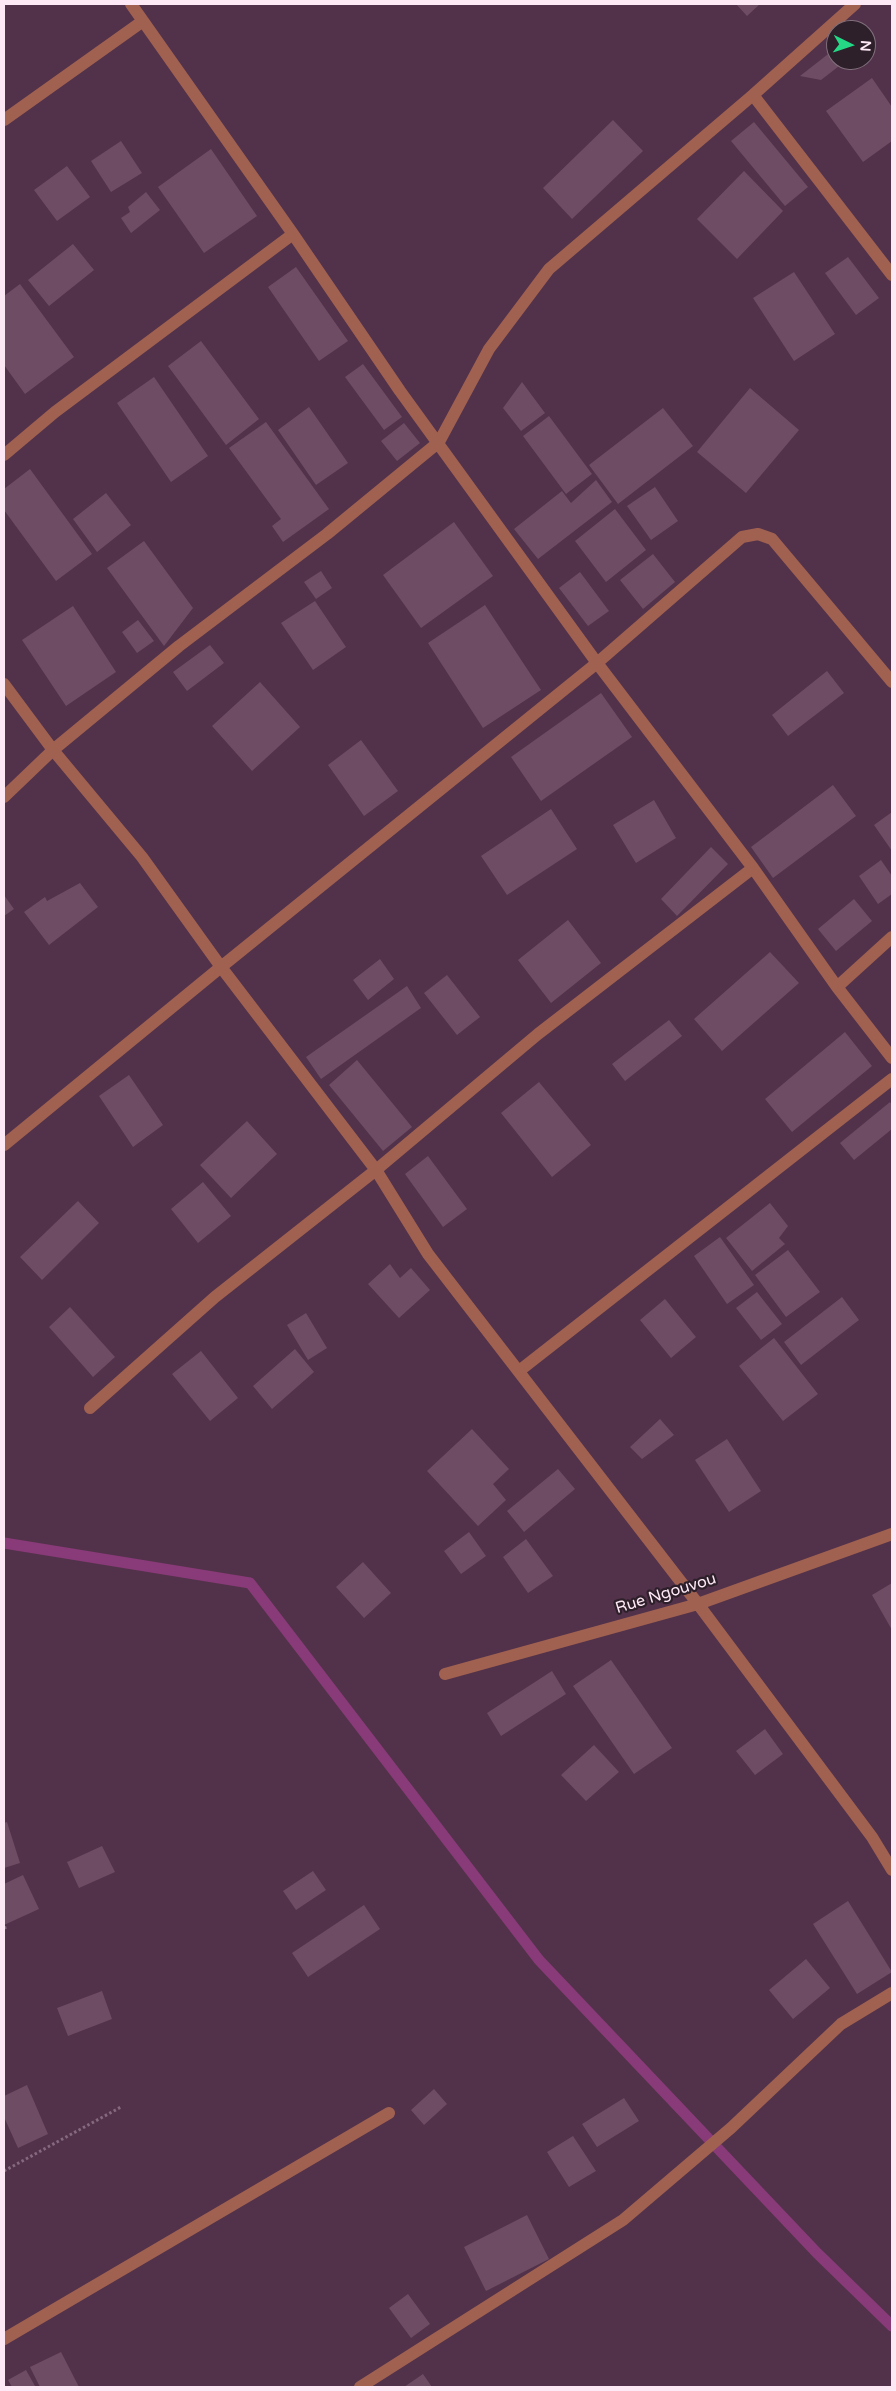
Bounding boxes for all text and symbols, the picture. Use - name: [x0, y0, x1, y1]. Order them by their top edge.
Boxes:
- north arrow: [826, 20, 876, 70]
- text: N: [857, 40, 874, 52]
- street label: Rue Ngouvou: [613, 1570, 719, 1618]

